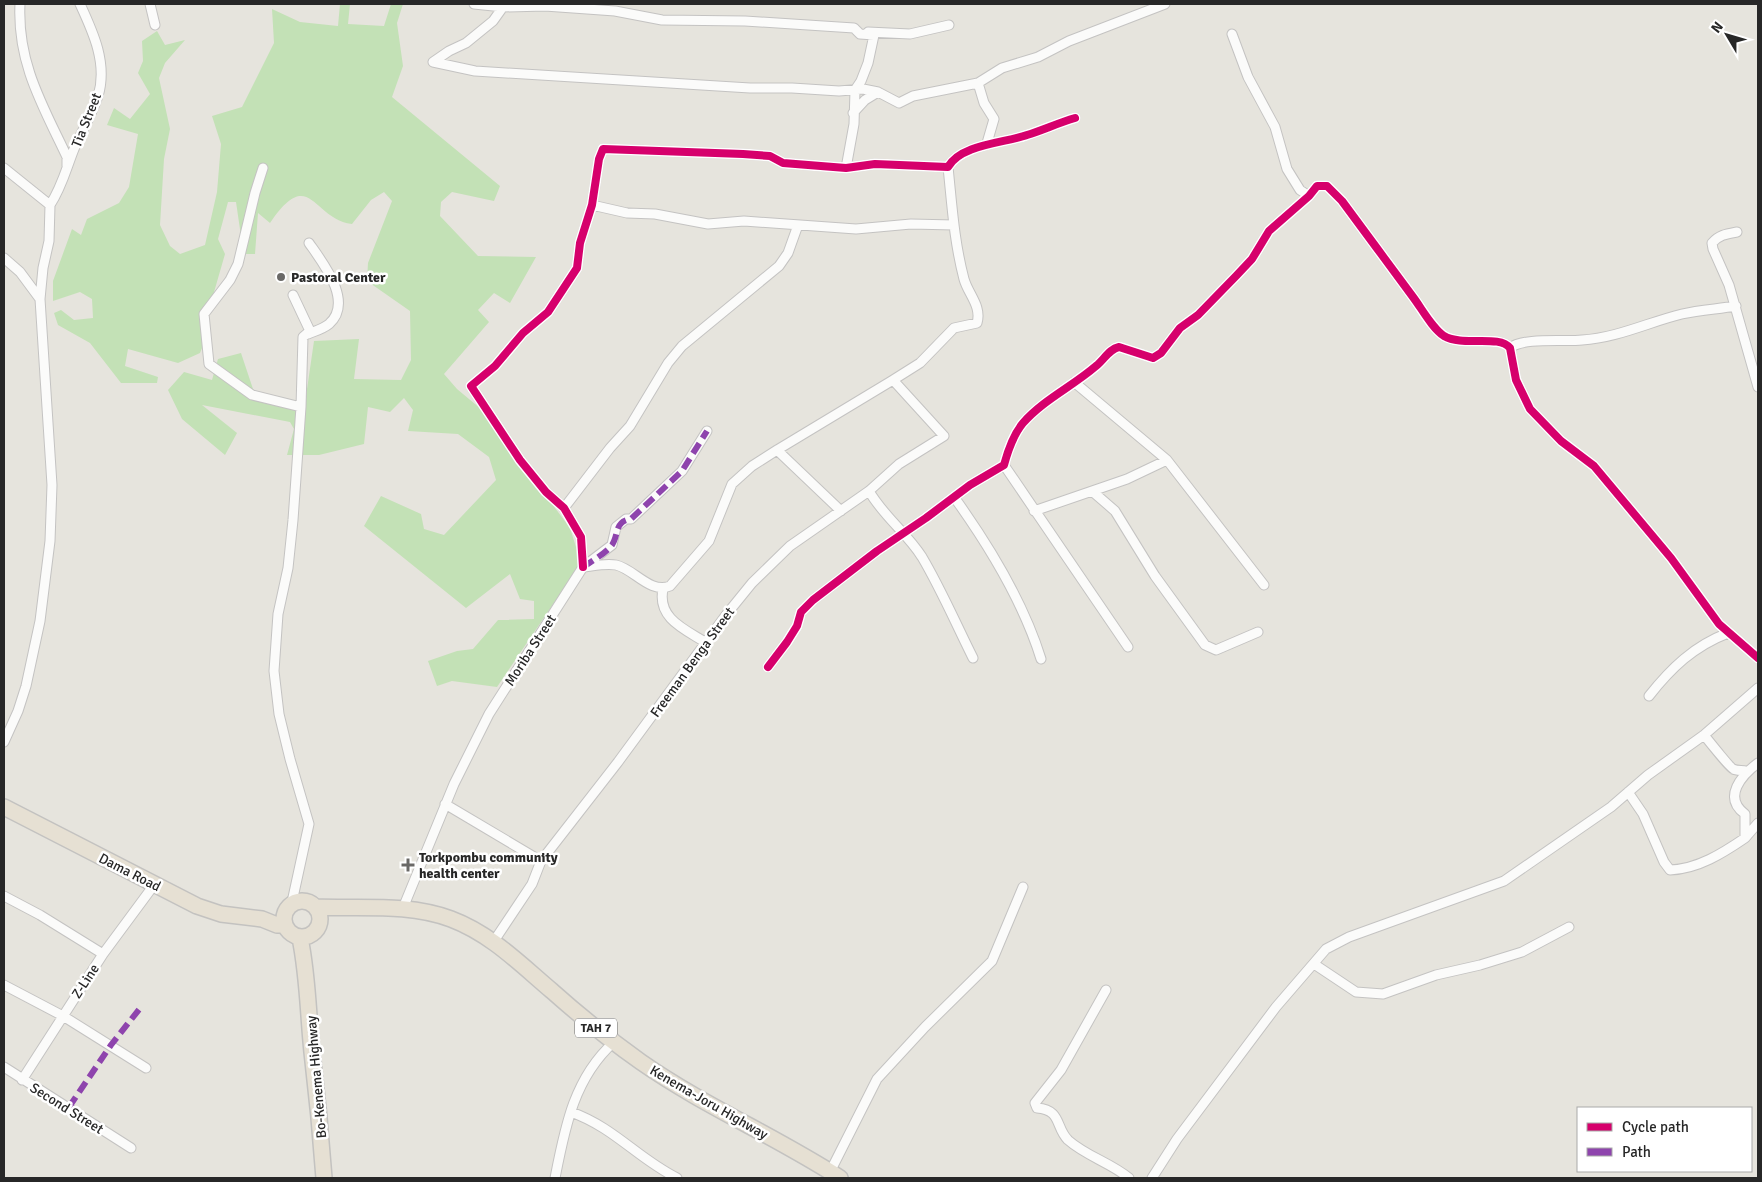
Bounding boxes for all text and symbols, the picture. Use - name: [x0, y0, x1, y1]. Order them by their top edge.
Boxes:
- north arrow: [1702, 10, 1752, 60]
- text: N: [1707, 18, 1727, 36]
- street label: Tia Street: [68, 90, 105, 150]
- place label: Pastoral Center: [291, 269, 386, 286]
- marker: Pastoral Center: [275, 271, 287, 283]
- street label: Freeman Benga Street: [647, 604, 738, 721]
- street label: Moriba Street: [501, 611, 560, 689]
- place label: Torkpombu community health center: [419, 849, 558, 882]
- street label: Dama Road: [96, 850, 164, 895]
- marker: Torkpombu community health center: [401, 858, 415, 872]
- street label: Z-Line: [68, 961, 103, 1002]
- street label: Bo-Kenema Highway: [303, 1014, 330, 1139]
- road number: TAH 7: [575, 1018, 617, 1038]
- street label: Kenema-Joru Highway: [647, 1062, 771, 1143]
- street label: Second Street: [27, 1079, 107, 1138]
- legend: [1577, 1107, 1752, 1172]
- text: Cycle path: [1622, 1118, 1689, 1136]
- text: Path: [1622, 1143, 1651, 1161]

